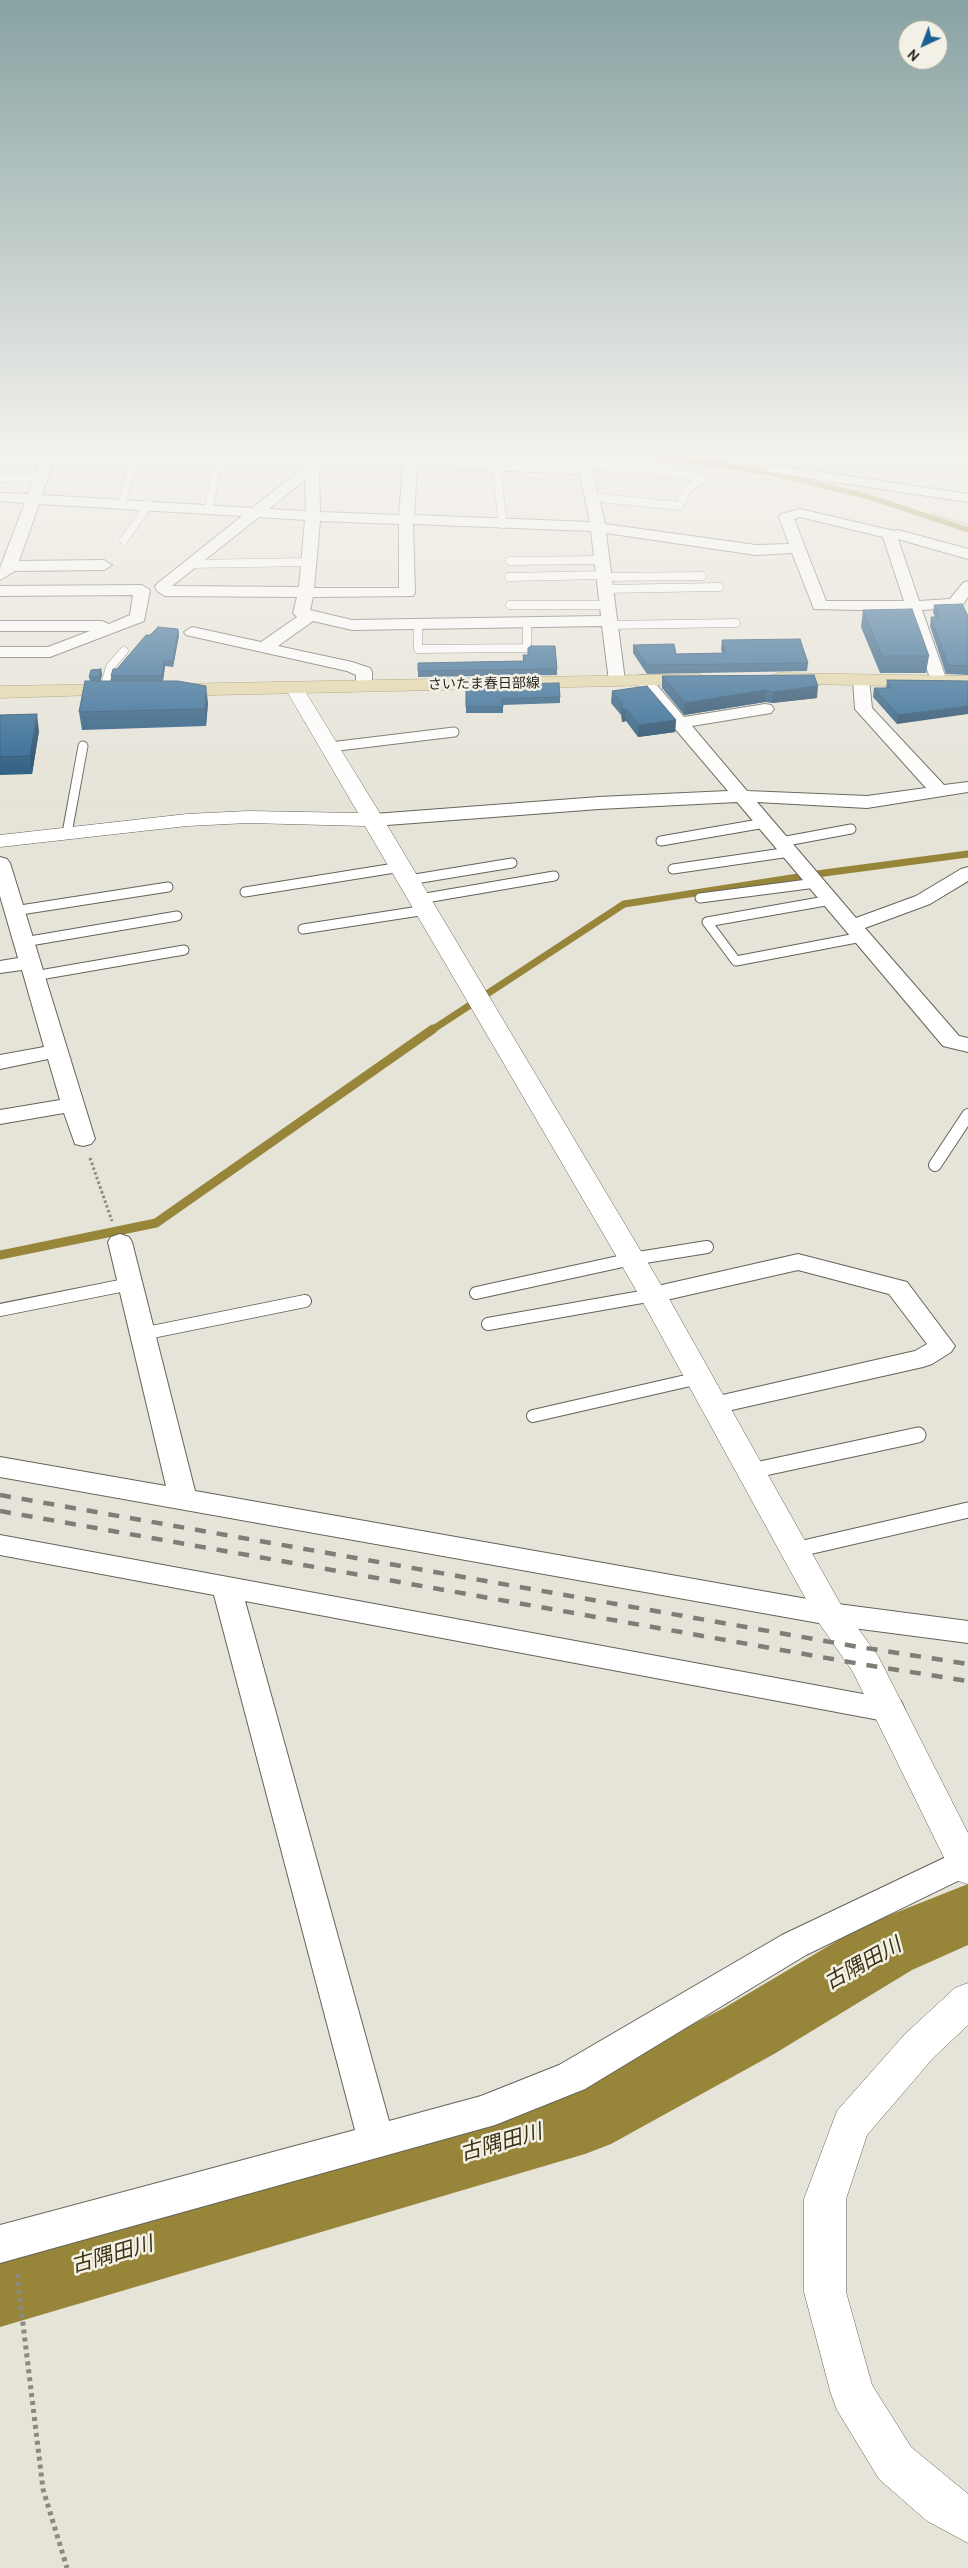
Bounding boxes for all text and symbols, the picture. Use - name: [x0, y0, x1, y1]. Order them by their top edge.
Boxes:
- north arrow: [898, 20, 948, 70]
- text: N: [904, 45, 923, 65]
- street label: さいたま春日部線: [428, 675, 540, 693]
- water label: 古隅田川: [820, 1933, 906, 1995]
- water label: 古隅田川: [457, 2119, 545, 2167]
- water label: 古隅田川: [68, 2231, 156, 2279]

